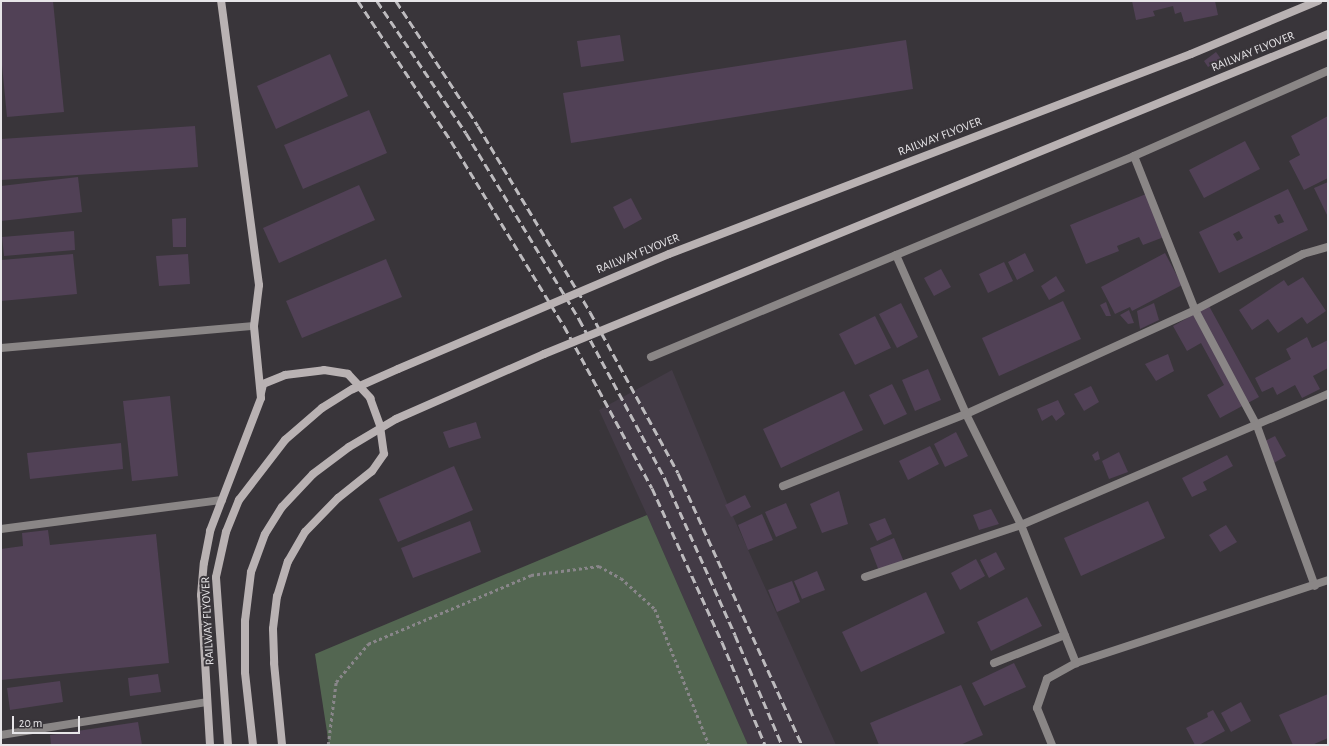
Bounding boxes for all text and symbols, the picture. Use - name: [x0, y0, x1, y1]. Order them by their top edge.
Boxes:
- street label: RAILWAY FLYOVER: [1209, 29, 1297, 75]
- street label: RAILWAY FLYOVER: [896, 114, 984, 160]
- street label: RAILWAY FLYOVER: [594, 231, 682, 277]
- street label: RAILWAY FLYOVER: [198, 576, 218, 666]
- scale bar: [14, 708, 82, 734]
- text: 20 m: [19, 717, 42, 729]

